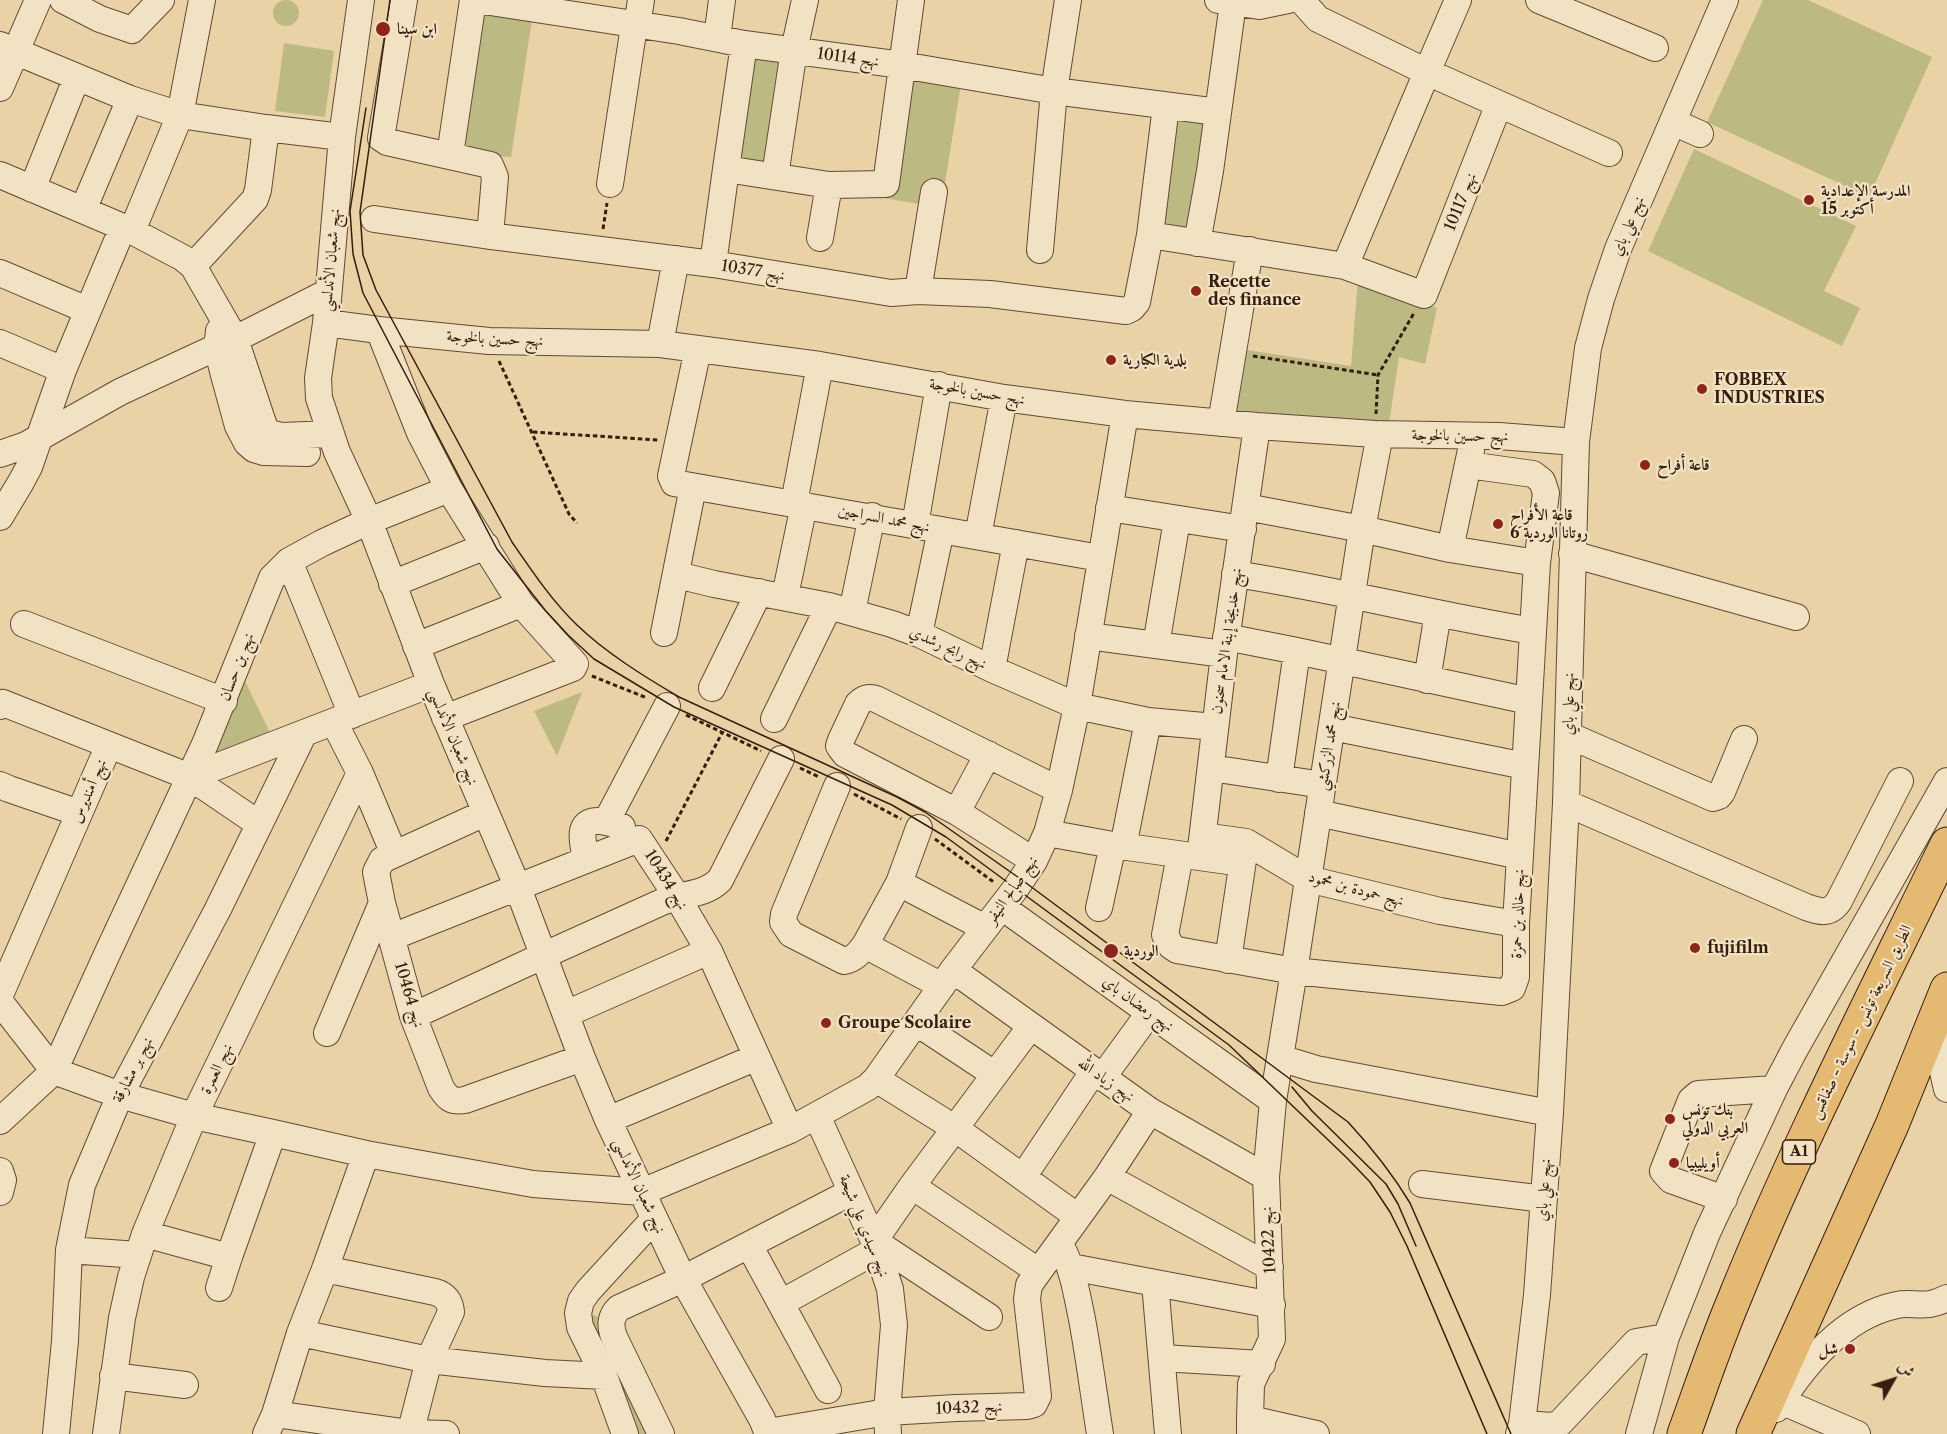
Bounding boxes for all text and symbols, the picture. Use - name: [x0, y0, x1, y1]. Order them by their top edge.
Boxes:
- place label: ابن سينا: [397, 19, 437, 39]
- marker: ابن سينا: [374, 20, 392, 38]
- street label: نهج 10114: [816, 44, 880, 72]
- street label: نهج 10117: [1441, 170, 1481, 234]
- place label: المدرسة الإعدادية 15 أكتوبر: [1821, 181, 1911, 219]
- street label: نهج علي باي: [1607, 193, 1649, 259]
- marker: المدرسة الإعدادية 15 أكتوبر: [1802, 193, 1816, 207]
- street label: نهج شعبان الأندلسي: [317, 208, 345, 312]
- street label: نهج 10377: [720, 256, 786, 286]
- place label: Recette des finance: [1208, 272, 1301, 310]
- marker: Recette des finance: [1189, 284, 1203, 298]
- street label: نهج حسين بالخوجة: [446, 327, 544, 351]
- place label: بلدية الكبارية: [1123, 350, 1187, 370]
- marker: بلدية الكبارية: [1104, 353, 1118, 367]
- place label: FOBBEX INDUSTRIES: [1714, 370, 1825, 408]
- street label: نهج حسين بالخوجة: [928, 374, 1026, 410]
- marker: FOBBEX INDUSTRIES: [1695, 382, 1709, 396]
- street label: نهج حسين بالخوجة: [1411, 426, 1509, 446]
- place label: قاعة أفراح: [1657, 455, 1710, 475]
- marker: قاعة أفراح: [1638, 458, 1652, 472]
- street label: نهج محمد السراجين: [837, 501, 931, 537]
- place label: قاعة الأفراح روتانا الوردية 6: [1510, 505, 1588, 543]
- marker: قاعة الأفراح روتانا الوردية 6: [1491, 517, 1505, 531]
- street label: نهج خديجة إبنة الامام سحنون: [1207, 567, 1247, 715]
- street label: نهج رابح رشدي: [906, 622, 990, 674]
- street label: نهج بن حسان: [215, 630, 259, 704]
- street label: نهج علي باي: [1559, 672, 1579, 736]
- street label: نهج شعبان الأندلسي: [424, 686, 482, 788]
- street label: نهج محمد الزركشي: [1312, 700, 1346, 792]
- street label: نهج أمنديرس: [66, 756, 112, 826]
- street label: نهج 10434: [640, 846, 692, 914]
- street label: نهج صالح النيفر: [982, 852, 1042, 928]
- street label: نهج حمودة بن محمود: [1306, 867, 1406, 911]
- street label: نهج خالد بن حمزة: [1507, 869, 1529, 959]
- street label: الطريق السريعة تونس - سوسة - صفاقس: [1806, 922, 1916, 1122]
- place label: fujifilm: [1707, 938, 1769, 958]
- place label: الوردية: [1124, 941, 1158, 961]
- marker: fujifilm: [1688, 941, 1702, 955]
- marker: الوردية: [1102, 942, 1120, 960]
- street label: نهج 10464: [390, 960, 428, 1030]
- street label: نهج رمضان باي: [1099, 972, 1177, 1036]
- place label: Groupe Scolaire: [838, 1013, 971, 1033]
- marker: Groupe Scolaire: [819, 1016, 833, 1030]
- street label: نهج بر مشارقة: [108, 1034, 158, 1106]
- street label: نهج العمرة: [197, 1041, 237, 1097]
- street label: نهج زياد الله: [1074, 1054, 1138, 1106]
- place label: بنك تونس العربي الدولي: [1682, 1100, 1748, 1138]
- marker: بنك تونس العربي الدولي: [1663, 1112, 1677, 1126]
- street label: نهج شعبان الأندلسي: [608, 1135, 670, 1237]
- road number: A1: [1782, 1140, 1816, 1164]
- place label: أويليبيا: [1686, 1153, 1720, 1173]
- marker: أويليبيا: [1667, 1156, 1681, 1170]
- street label: نهج علي باي: [1532, 1158, 1556, 1222]
- street label: نهج سيدي علي شيحة: [835, 1172, 893, 1280]
- street label: نهج 10422: [1258, 1206, 1280, 1274]
- place label: شل: [1819, 1339, 1838, 1359]
- marker: شل: [1843, 1342, 1857, 1356]
- north arrow: [1863, 1350, 1923, 1410]
- text: ش: [1894, 1356, 1920, 1381]
- street label: نهج 10432: [935, 1397, 1003, 1419]

